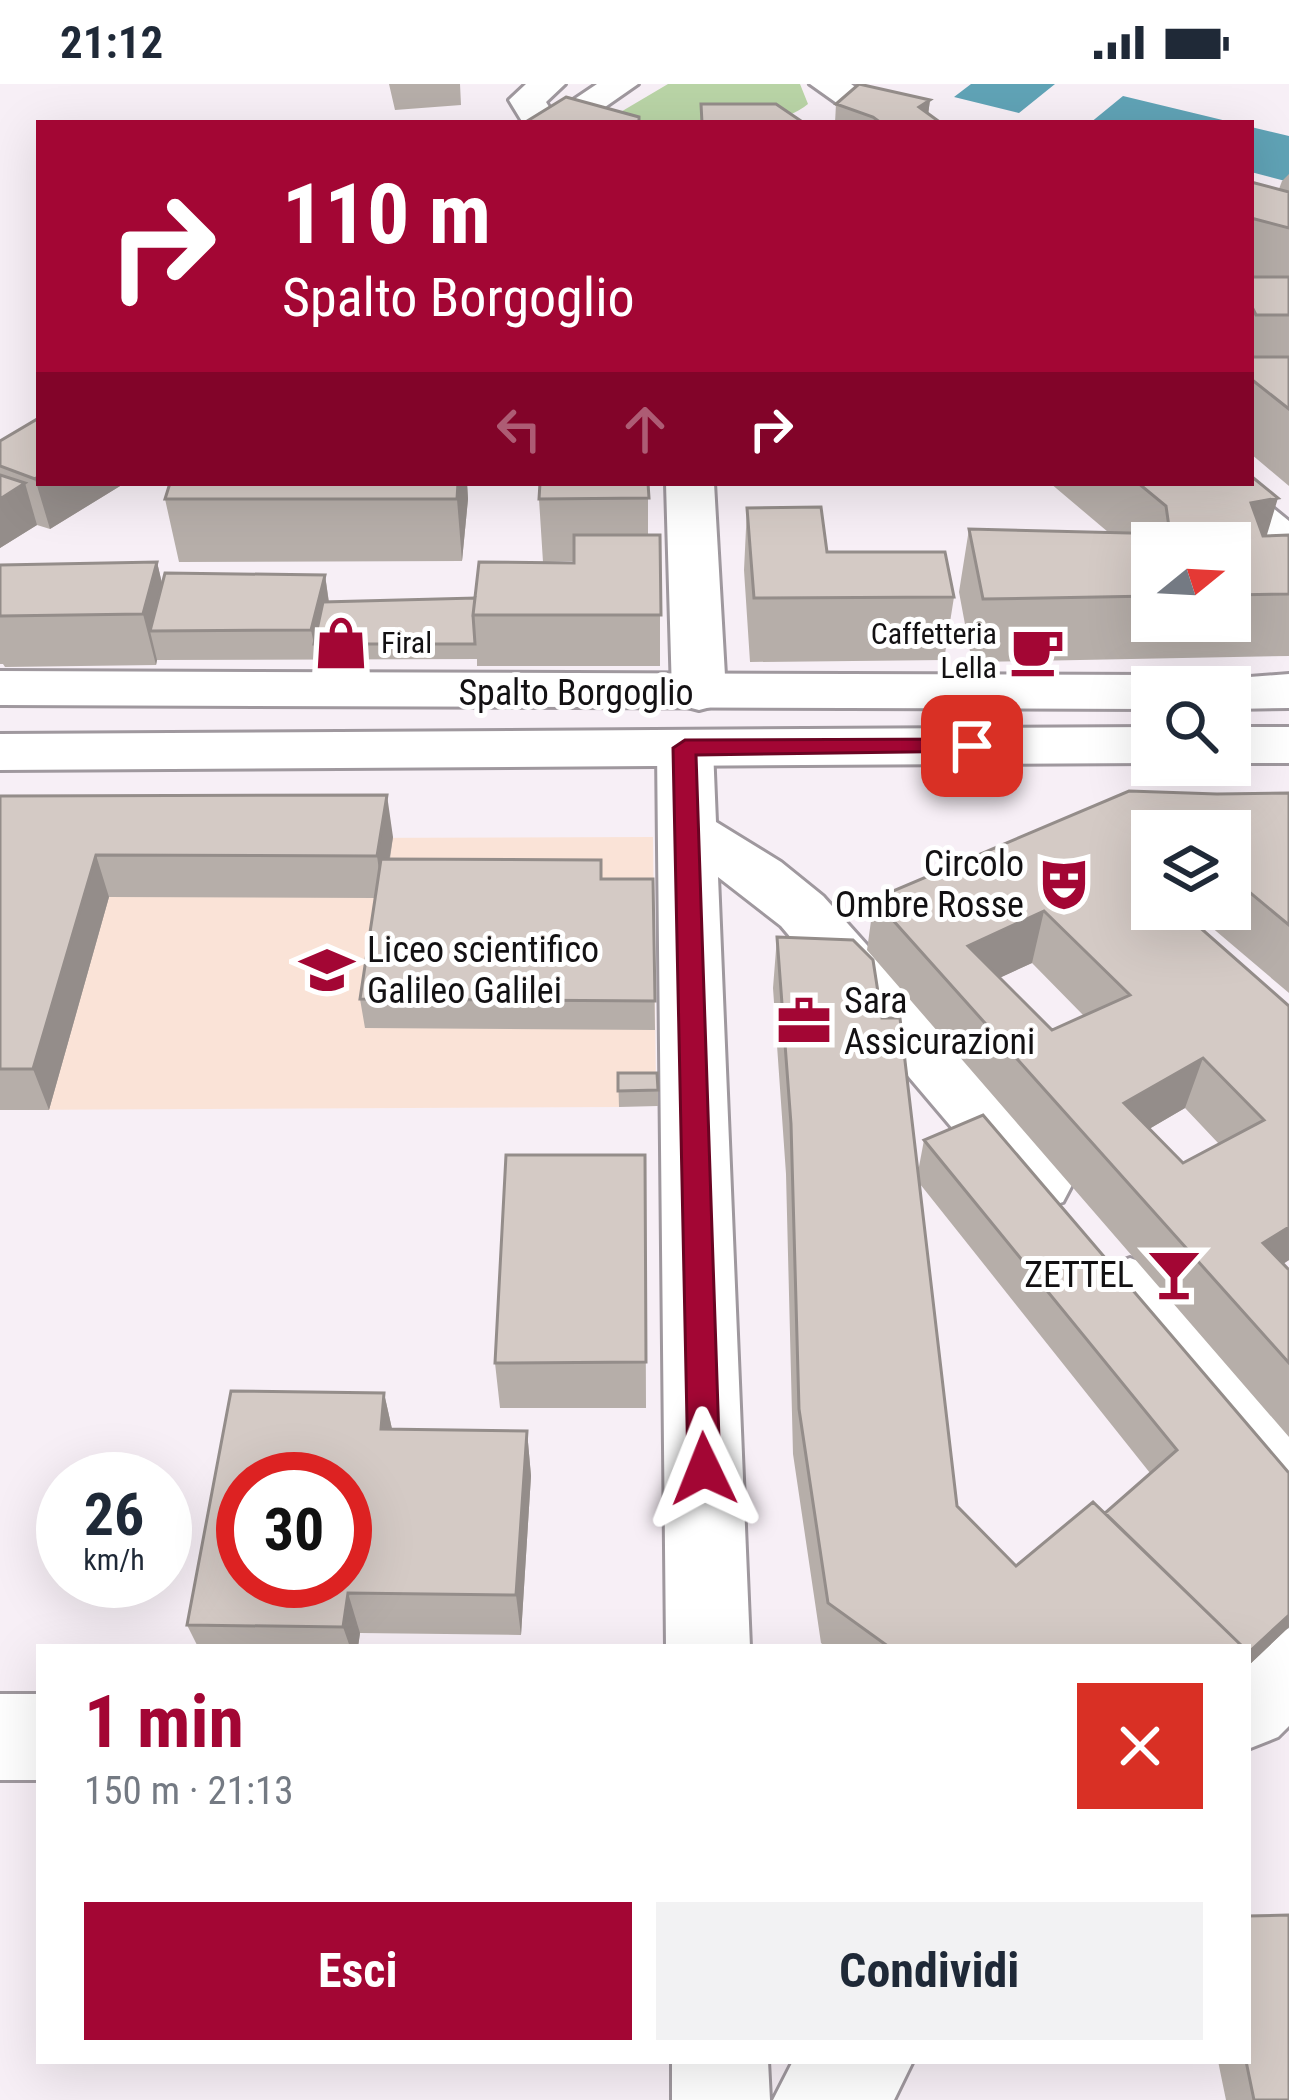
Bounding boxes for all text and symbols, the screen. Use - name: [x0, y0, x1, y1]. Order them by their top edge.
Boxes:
- text: 21:12: [60, 16, 163, 69]
- text: 110 m: [282, 165, 491, 264]
- icon: right: [84, 168, 240, 324]
- text: Spalto Borgoglio: [282, 266, 635, 329]
- icon: left: [486, 396, 552, 462]
- icon: ahead: [612, 396, 678, 462]
- icon: right: [738, 396, 804, 462]
- north arrow: [1131, 522, 1251, 642]
- map controls: [1131, 522, 1251, 930]
- shop icon: Firal: [312, 614, 370, 672]
- place label: Caffetteria Lella: [871, 616, 997, 685]
- cafe icon: Caffetteria Lella: [1008, 622, 1066, 680]
- place label: Firal: [381, 625, 432, 660]
- button: search: [1131, 666, 1251, 786]
- street label: Spalto Borgoglio: [458, 672, 694, 714]
- pin: [921, 695, 1023, 797]
- icon: arrive: [939, 713, 1005, 779]
- button: layers: [1131, 810, 1251, 930]
- place label: Circolo Ombre Rosse: [835, 843, 1024, 926]
- theatre icon: Circolo Ombre Rosse: [1035, 855, 1093, 913]
- place label: Liceo scientifico Galileo Galilei: [367, 929, 599, 1012]
- school or university icon: Liceo scientifico Galileo Galilei: [298, 941, 356, 999]
- place label: Sara Assicurazioni: [844, 980, 1035, 1063]
- office icon: Sara Assicurazioni: [775, 992, 833, 1050]
- bar icon: ZETTEL: [1145, 1245, 1203, 1303]
- place label: ZETTEL: [1024, 1254, 1134, 1296]
- position arrow: [641, 1406, 767, 1532]
- speed limit sign: 30: [216, 1452, 372, 1608]
- text: 26: [84, 1479, 144, 1550]
- text: km/h: [83, 1542, 145, 1577]
- text: 1 min: [84, 1680, 244, 1765]
- button: close: [1077, 1683, 1203, 1809]
- text: 150 m · 21:13: [84, 1768, 294, 1814]
- button: Esci: [84, 1902, 632, 2040]
- button: Condividi: [656, 1902, 1203, 2040]

